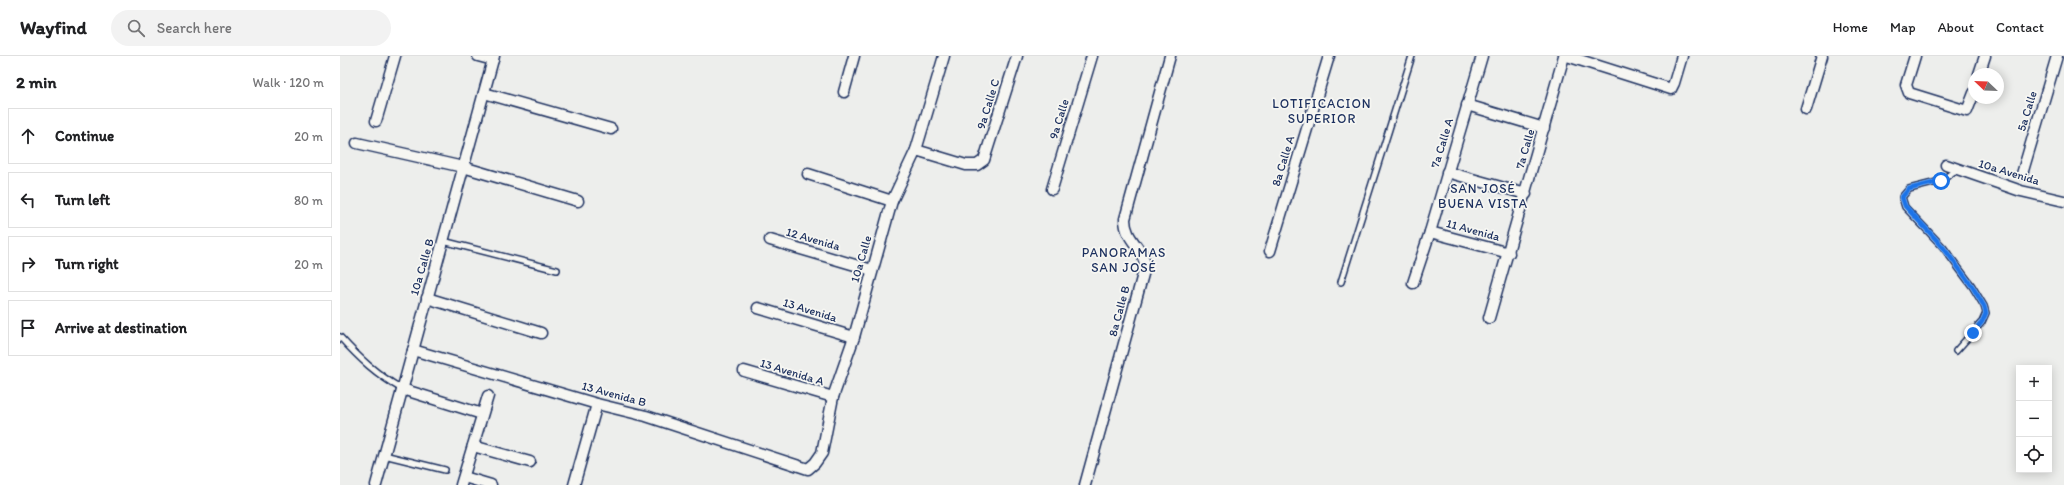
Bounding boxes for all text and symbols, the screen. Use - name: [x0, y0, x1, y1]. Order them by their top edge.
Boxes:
- search box: [111, 10, 391, 46]
- text: Wayfind: [20, 16, 87, 39]
- icon: search: [125, 17, 147, 39]
- text: Search here: [157, 19, 232, 37]
- text: Home: [1833, 19, 1868, 36]
- text: Map: [1890, 19, 1916, 36]
- text: About: [1938, 19, 1974, 36]
- text: Contact: [1996, 19, 2044, 36]
- north arrow: [1968, 68, 2004, 104]
- text: 2 min: [16, 72, 56, 92]
- text: Walk · 120 m: [253, 75, 324, 90]
- street label: 9a Calle C: [974, 77, 1002, 131]
- street label: 5a Calle: [2014, 89, 2040, 133]
- district label: LOTIFICACION SUPERIOR: [1272, 96, 1372, 126]
- street label: 9a Calle: [1046, 97, 1072, 141]
- street label: 7a Calle A: [1428, 116, 1456, 170]
- icon: ahead: [17, 125, 39, 147]
- text: Continue: [55, 127, 114, 145]
- street label: 7a Calle: [1513, 127, 1537, 171]
- text: 20 m: [294, 129, 323, 144]
- street label: 8a Calle A: [1269, 134, 1297, 188]
- street label: 10a Avenida: [1977, 156, 2042, 188]
- route start: [1932, 172, 1950, 190]
- district label: SAN JOSÉ BUENA VISTA: [1438, 181, 1528, 211]
- icon: left: [17, 189, 39, 211]
- text: Turn left: [55, 191, 110, 209]
- text: 80 m: [294, 193, 323, 208]
- street label: 11 Avenida: [1445, 216, 1502, 244]
- street label: 12 Avenida: [784, 225, 842, 254]
- street label: 10a Calle: [848, 234, 874, 284]
- street label: 10a Calle B: [407, 237, 437, 297]
- district label: PANORAMAS SAN JOSÉ: [1082, 245, 1166, 275]
- icon: right: [17, 253, 39, 275]
- text: Turn right: [55, 255, 119, 273]
- text: 20 m: [294, 257, 323, 272]
- street label: 8a Calle B: [1106, 284, 1133, 338]
- street label: 13 Avenida: [781, 295, 839, 325]
- icon: arrive: [17, 317, 39, 339]
- text: Arrive at destination: [55, 319, 187, 337]
- route end: [1964, 324, 1982, 342]
- street label: 13 Avenida A: [758, 356, 826, 388]
- map controls: [2016, 365, 2052, 473]
- button: +: [2016, 365, 2052, 401]
- street label: 13 Avenida B: [580, 379, 648, 409]
- button: −: [2016, 401, 2052, 437]
- button: locate: [2016, 437, 2052, 473]

